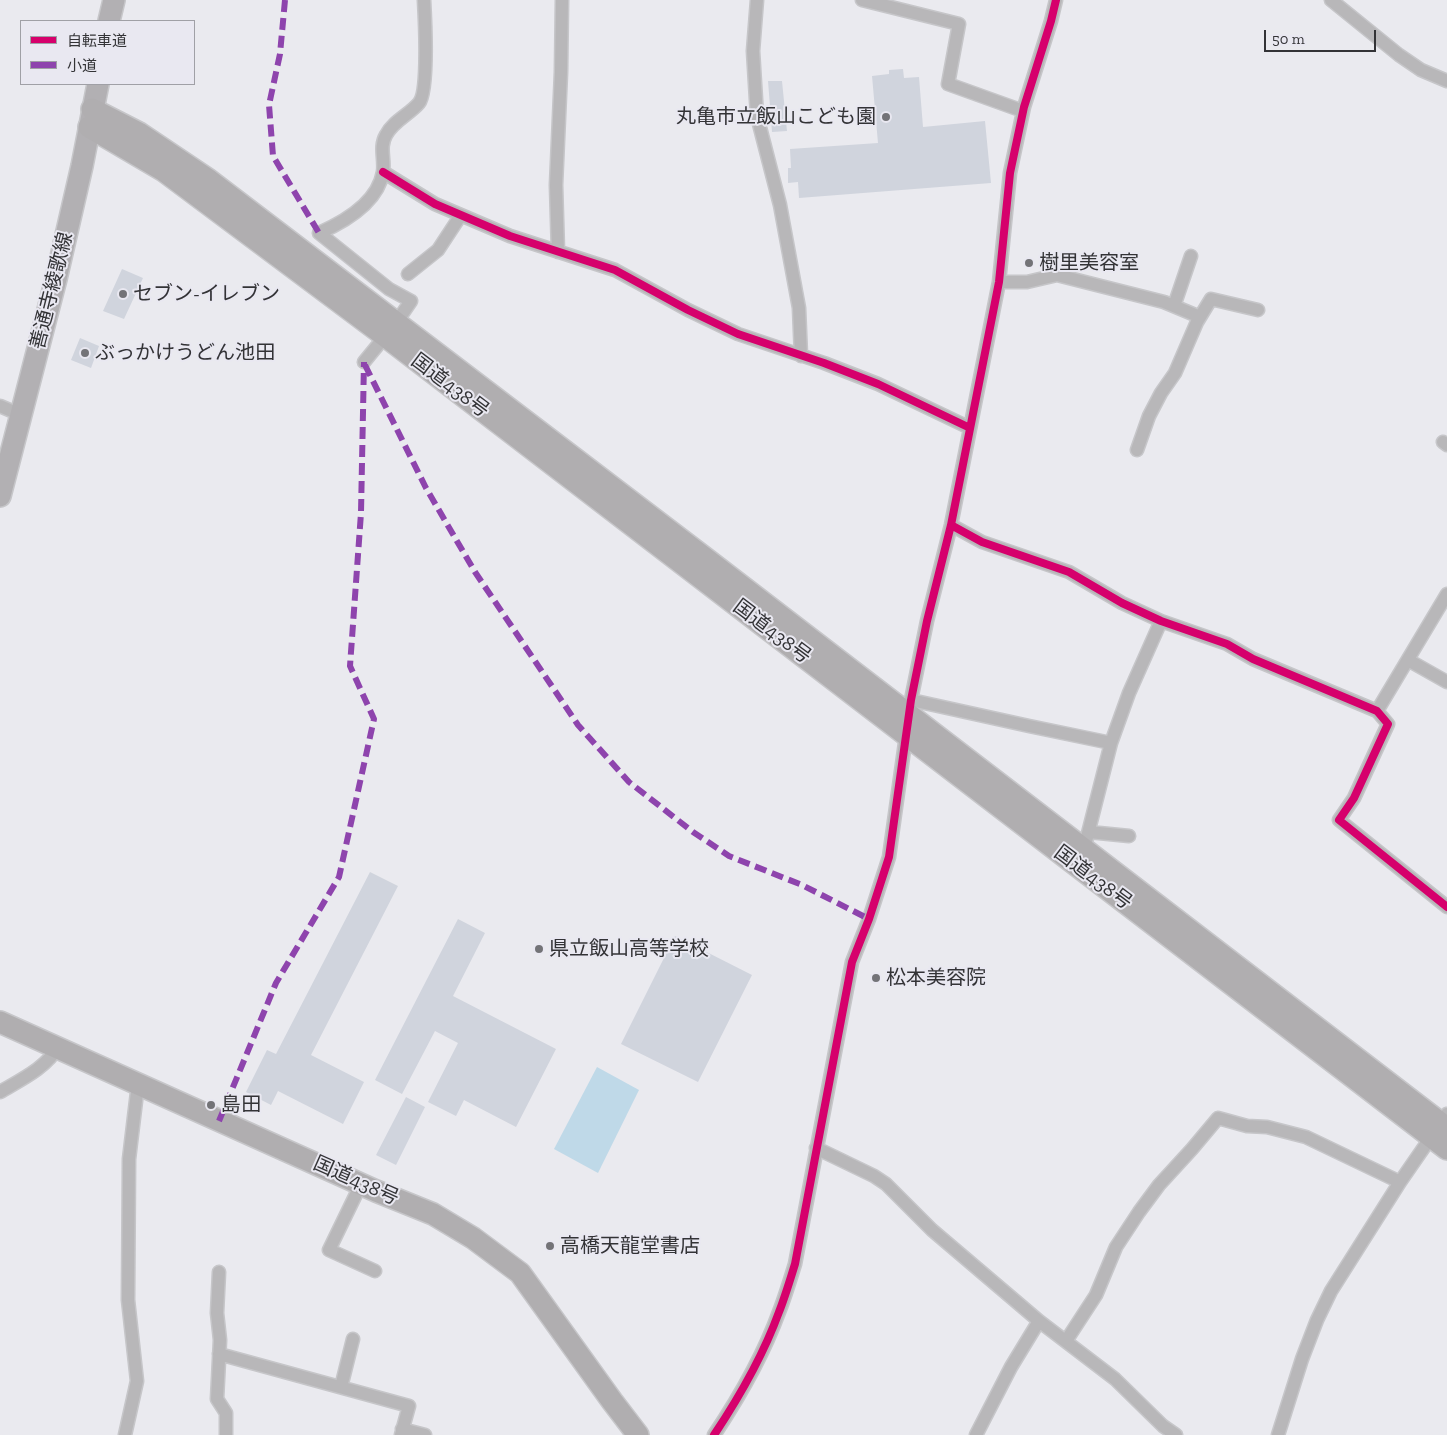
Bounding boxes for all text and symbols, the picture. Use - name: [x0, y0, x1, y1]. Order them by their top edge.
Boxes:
- legend: [20, 20, 195, 85]
- scale bar: [1267, 20, 1380, 52]
- text: 50 m: [1272, 30, 1305, 48]
- text: 自転車道: [67, 32, 127, 50]
- text: 小道: [67, 57, 97, 75]
- place label: 丸亀市立飯山こども園: [676, 105, 876, 129]
- marker: 丸亀市立飯山こども園: [880, 111, 892, 123]
- street label: 善通寺綾歌線: [26, 230, 78, 352]
- place label: 樹里美容室: [1039, 251, 1139, 275]
- marker: 樹里美容室: [1023, 257, 1035, 269]
- place label: セブン-イレブン: [133, 282, 280, 306]
- marker: セブン-イレブン: [117, 288, 129, 300]
- place label: ぶっかけうどん池田: [95, 341, 275, 365]
- marker: ぶっかけうどん池田: [79, 347, 91, 359]
- street label: 国道438号: [406, 349, 494, 423]
- street label: 国道438号: [728, 595, 816, 669]
- street label: 国道438号: [1049, 841, 1137, 915]
- place label: 県立飯山高等学校: [549, 937, 709, 961]
- marker: 県立飯山高等学校: [533, 943, 545, 955]
- place label: 松本美容院: [886, 966, 986, 990]
- marker: 松本美容院: [870, 972, 882, 984]
- place label: 島田: [221, 1093, 261, 1117]
- marker: 島田: [205, 1099, 217, 1111]
- street label: 国道438号: [309, 1151, 403, 1211]
- place label: 高橋天龍堂書店: [560, 1234, 700, 1258]
- marker: 高橋天龍堂書店: [544, 1240, 556, 1252]

